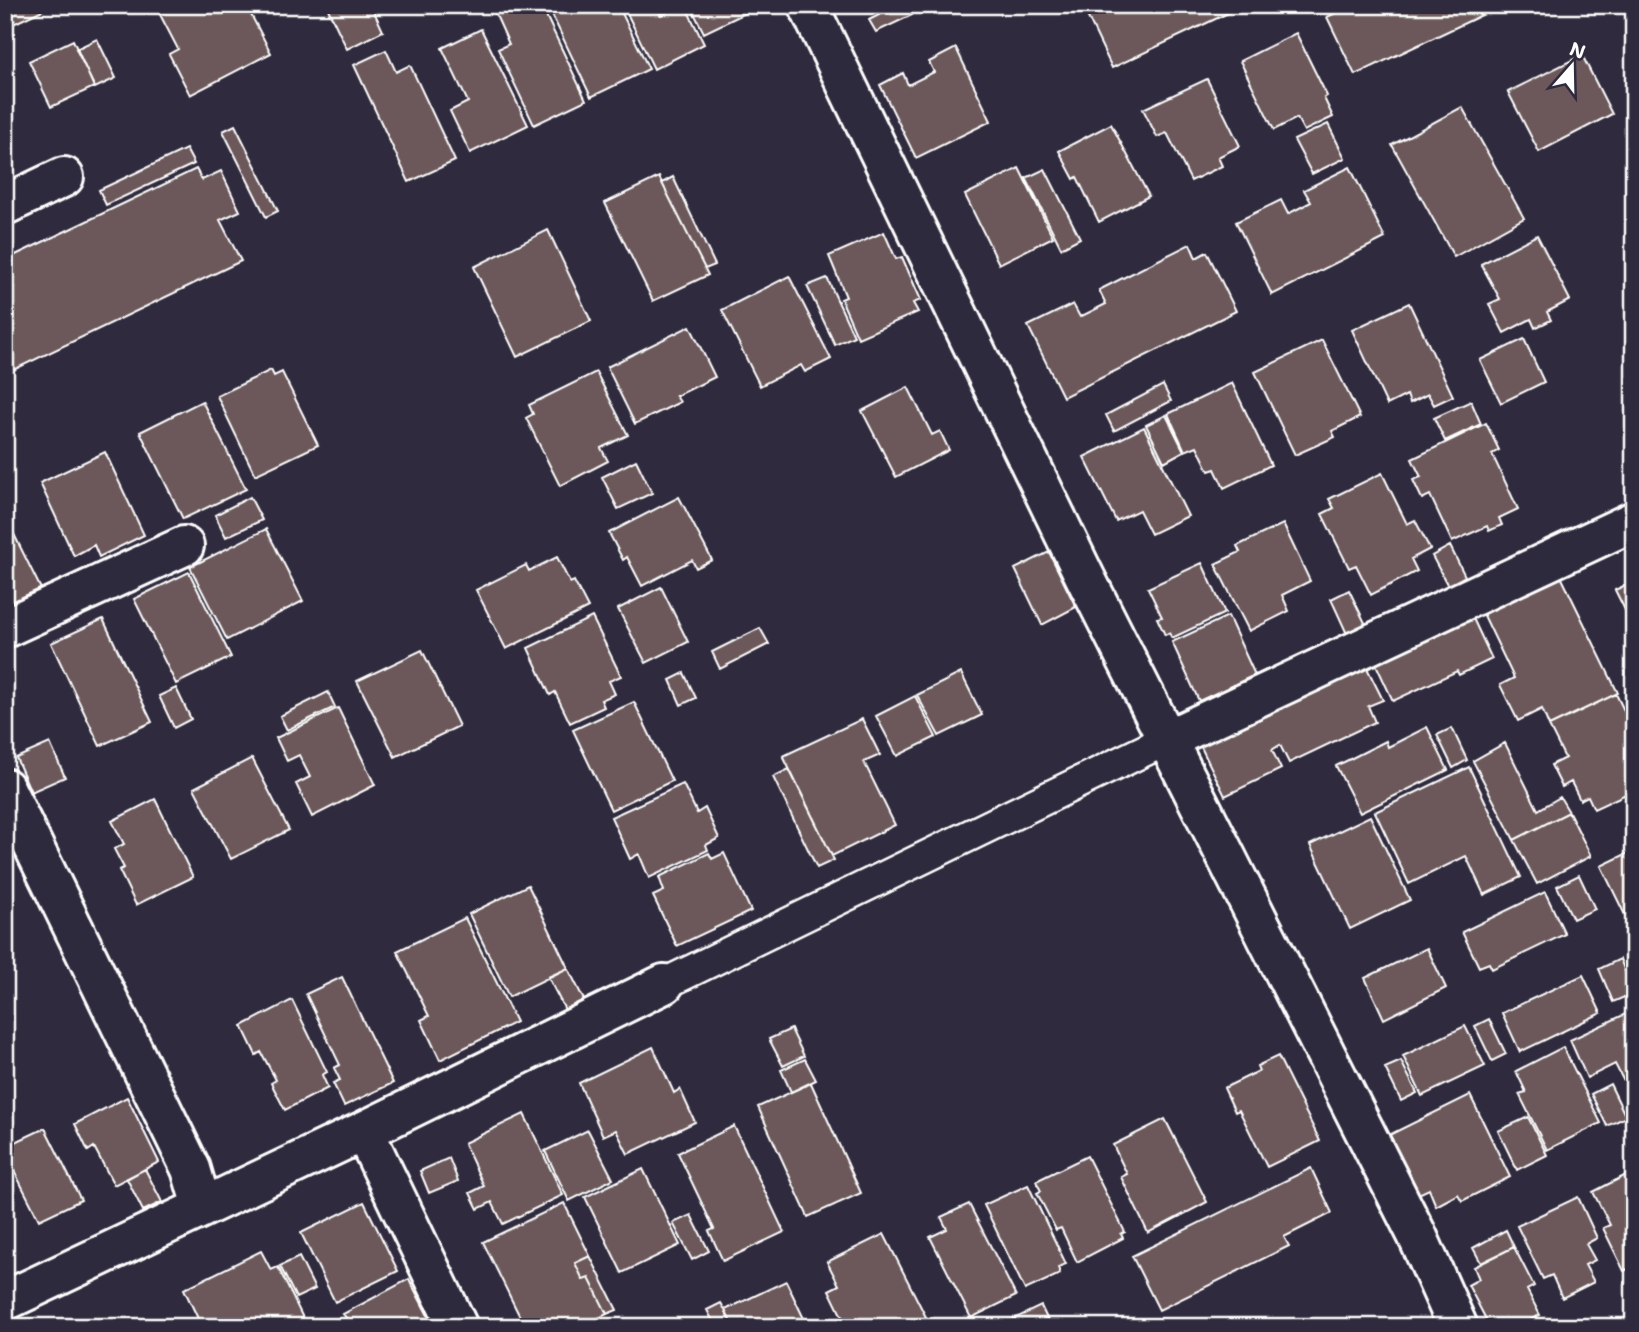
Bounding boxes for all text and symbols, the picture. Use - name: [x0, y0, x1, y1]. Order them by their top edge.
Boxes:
- north arrow: [1538, 32, 1608, 102]
- text: N: [1566, 36, 1589, 65]

